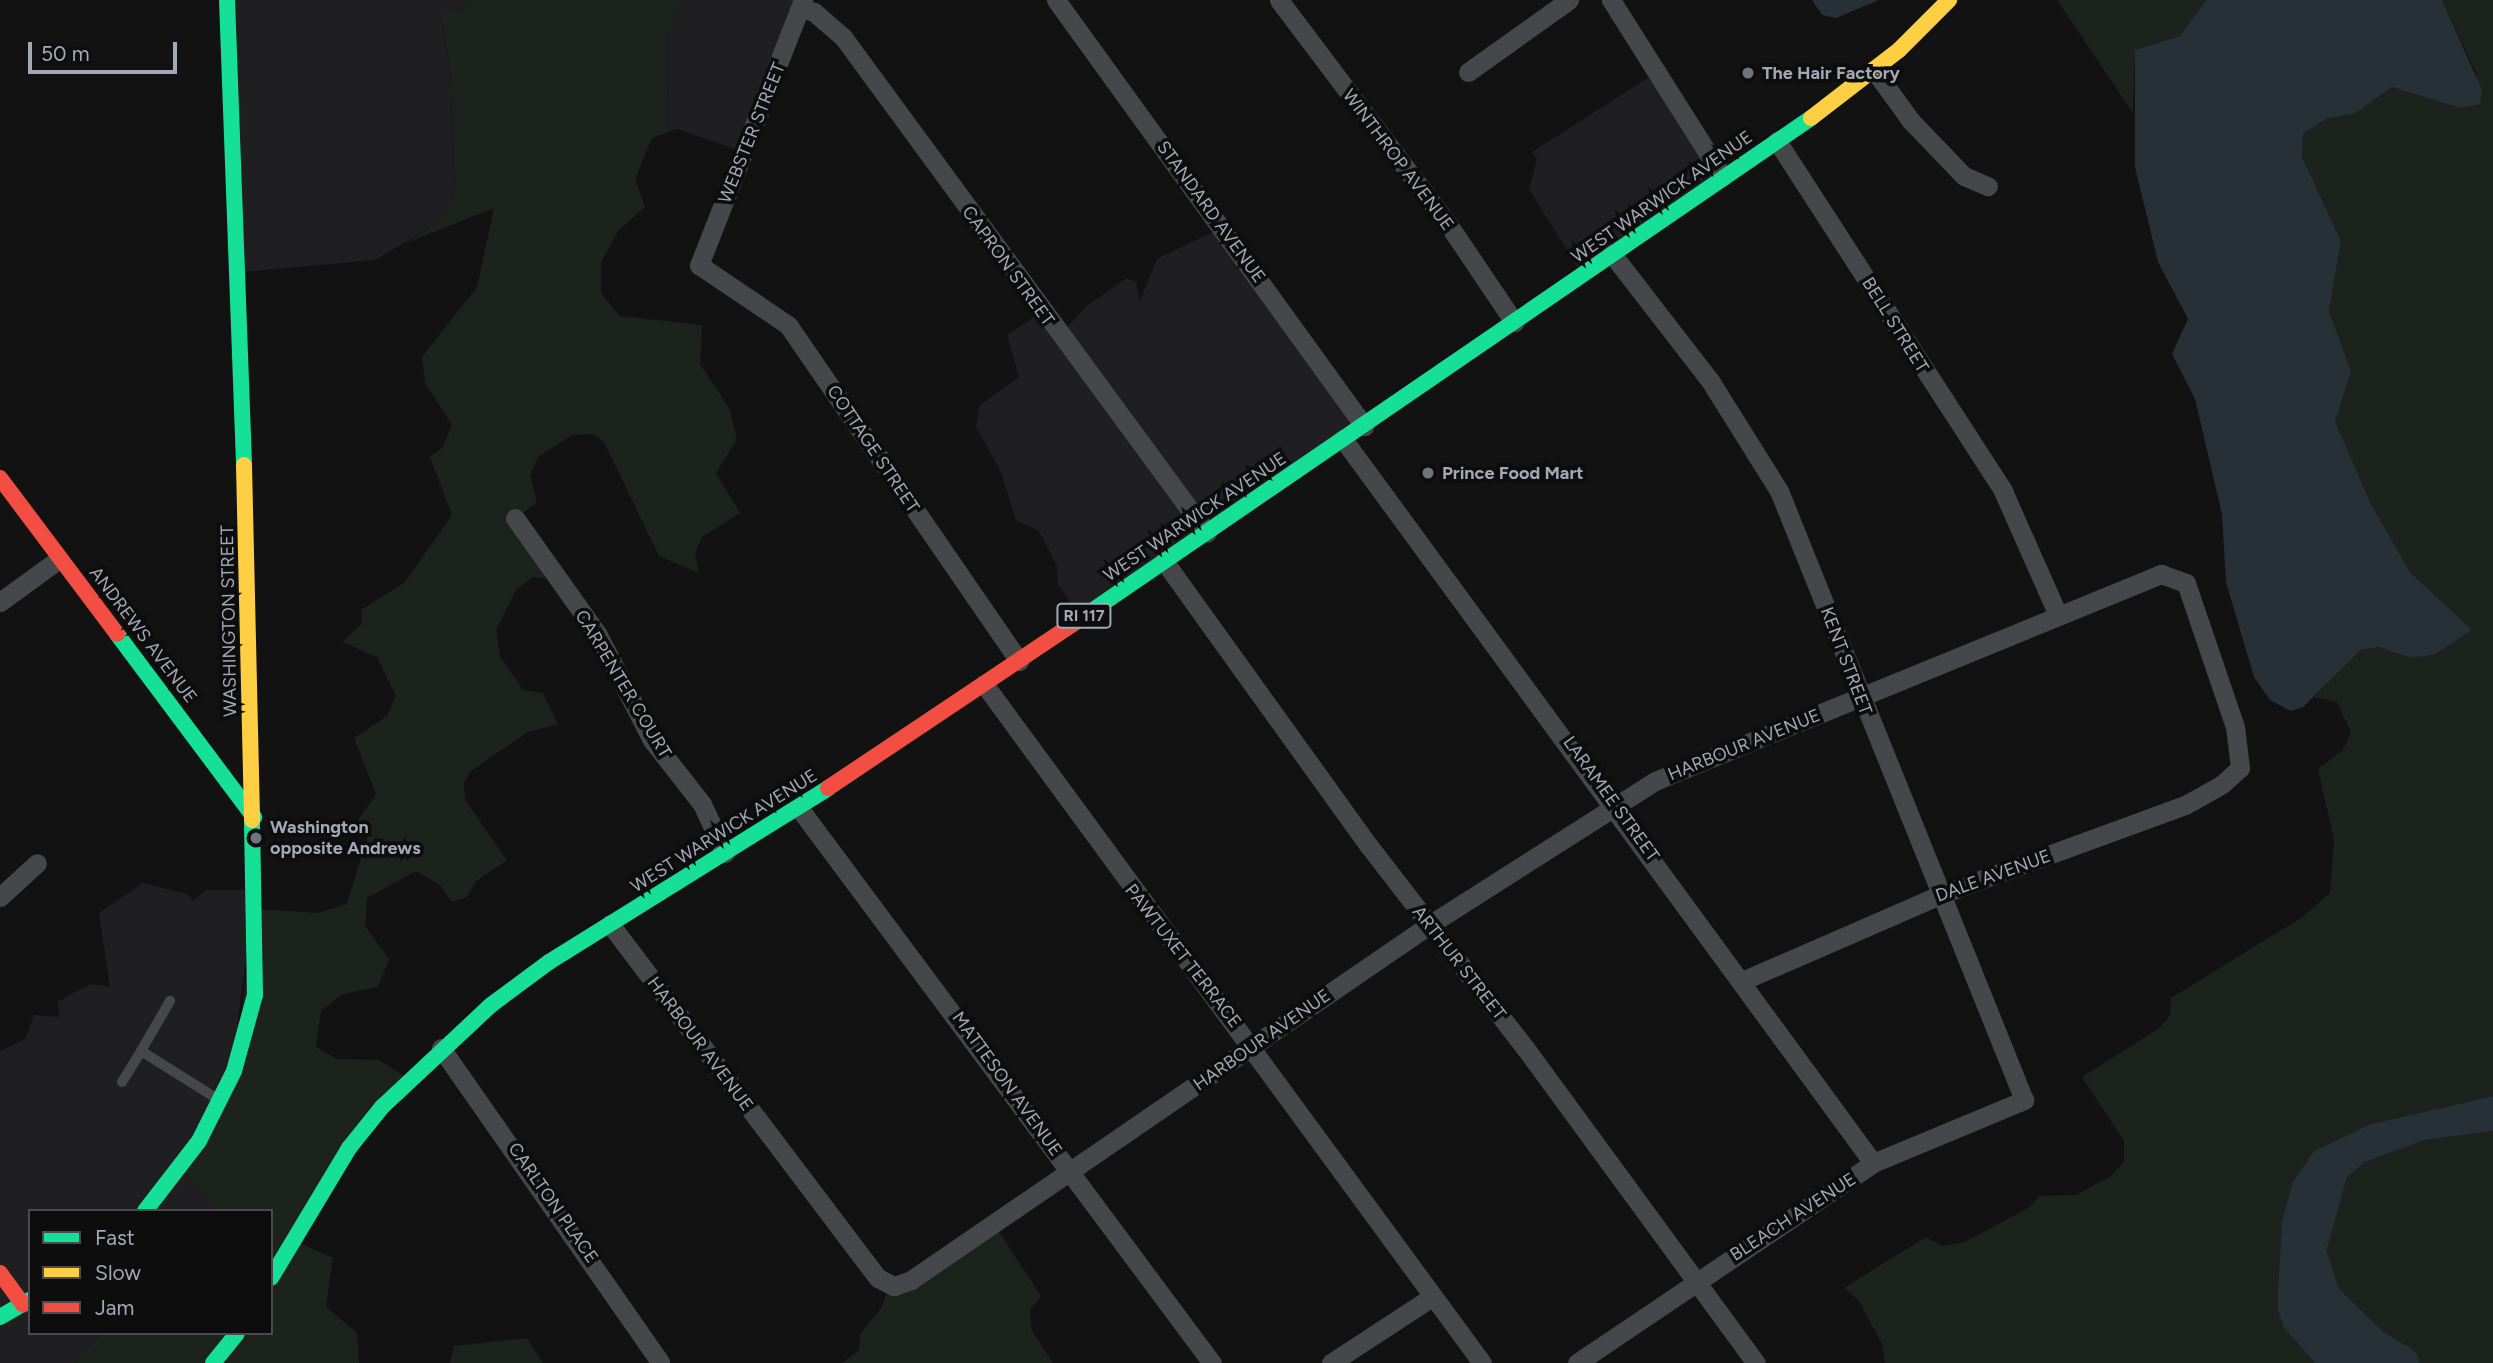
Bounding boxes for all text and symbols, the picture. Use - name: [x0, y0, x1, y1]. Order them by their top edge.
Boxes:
- scale bar: [32, 28, 180, 72]
- text: 50 m: [41, 41, 90, 66]
- street label: WEBSTER STREET: [714, 60, 790, 206]
- place label: The Hair Factory: [1762, 62, 1900, 84]
- marker: The Hair Factory: [1740, 65, 1756, 81]
- street label: WINTHROP AVENUE: [1338, 85, 1458, 235]
- street label: WEST WARWICK AVENUE: [1567, 126, 1757, 268]
- street label: STANDARD AVENUE: [1152, 137, 1270, 287]
- street label: CAPRON STREET: [957, 202, 1059, 330]
- street label: BELL STREET: [1857, 273, 1933, 377]
- street label: COTTAGE STREET: [822, 381, 924, 517]
- street label: WEST WARWICK AVENUE: [1099, 448, 1291, 586]
- place label: Prince Food Mart: [1442, 462, 1583, 484]
- marker: Prince Food Mart: [1420, 465, 1436, 481]
- street label: WASHINGTON STREET: [217, 525, 241, 717]
- street label: ANDREWS AVENUE: [85, 563, 201, 707]
- road number: RI 117: [1056, 604, 1112, 628]
- street label: KENT STREET: [1816, 604, 1876, 718]
- street label: CARPENTER COURT: [570, 606, 676, 762]
- street label: HARBOUR AVENUE: [1665, 705, 1823, 785]
- street label: LARAMEE STREET: [1558, 732, 1664, 866]
- street label: WEST WARWICK AVENUE: [627, 765, 821, 897]
- place label: Washington opposite Andrews: [270, 817, 421, 860]
- marker: Washington opposite Andrews: [248, 830, 264, 846]
- street label: DALE AVENUE: [1933, 845, 2053, 907]
- street label: PAWTUXET TERRACE: [1120, 880, 1246, 1032]
- street label: ARTHUR STREET: [1408, 902, 1510, 1024]
- street label: HARBOUR AVENUE: [643, 973, 757, 1115]
- street label: HARBOUR AVENUE: [1189, 985, 1335, 1095]
- street label: MATTESON AVENUE: [947, 1008, 1067, 1160]
- street label: CARLTON PLACE: [503, 1139, 603, 1267]
- street label: BLEACH AVENUE: [1726, 1168, 1860, 1266]
- legend: [28, 1209, 273, 1335]
- text: Fast: [95, 1225, 135, 1250]
- text: Slow: [95, 1260, 141, 1285]
- text: Jam: [95, 1295, 134, 1320]

